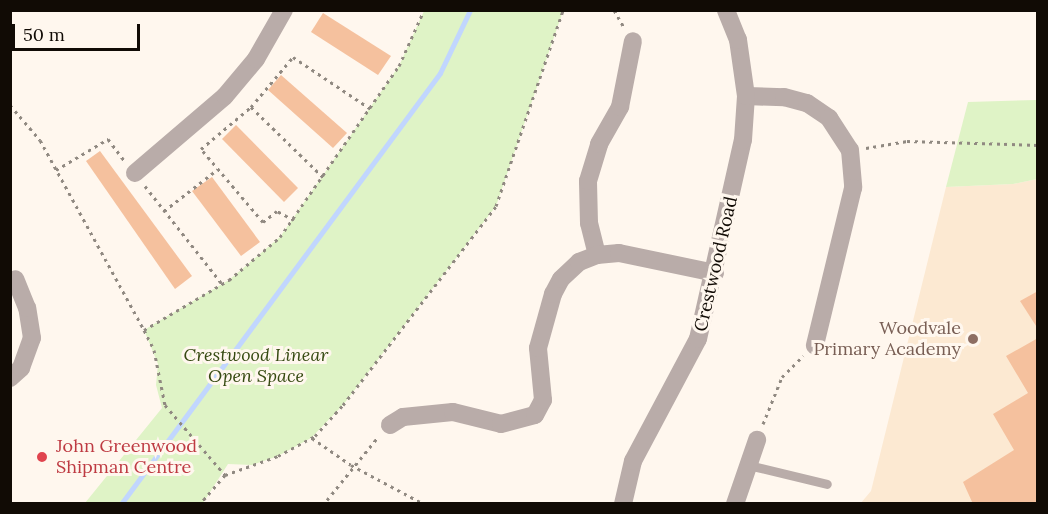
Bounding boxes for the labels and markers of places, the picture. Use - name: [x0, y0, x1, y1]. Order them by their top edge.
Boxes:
- place label: Woodvale Primary Academy: [813, 318, 961, 360]
- marker: Woodvale Primary Academy: [966, 332, 980, 346]
- place label: John Greenwood Shipman Centre: [56, 436, 197, 478]
- marker: John Greenwood Shipman Centre: [33, 448, 51, 466]

